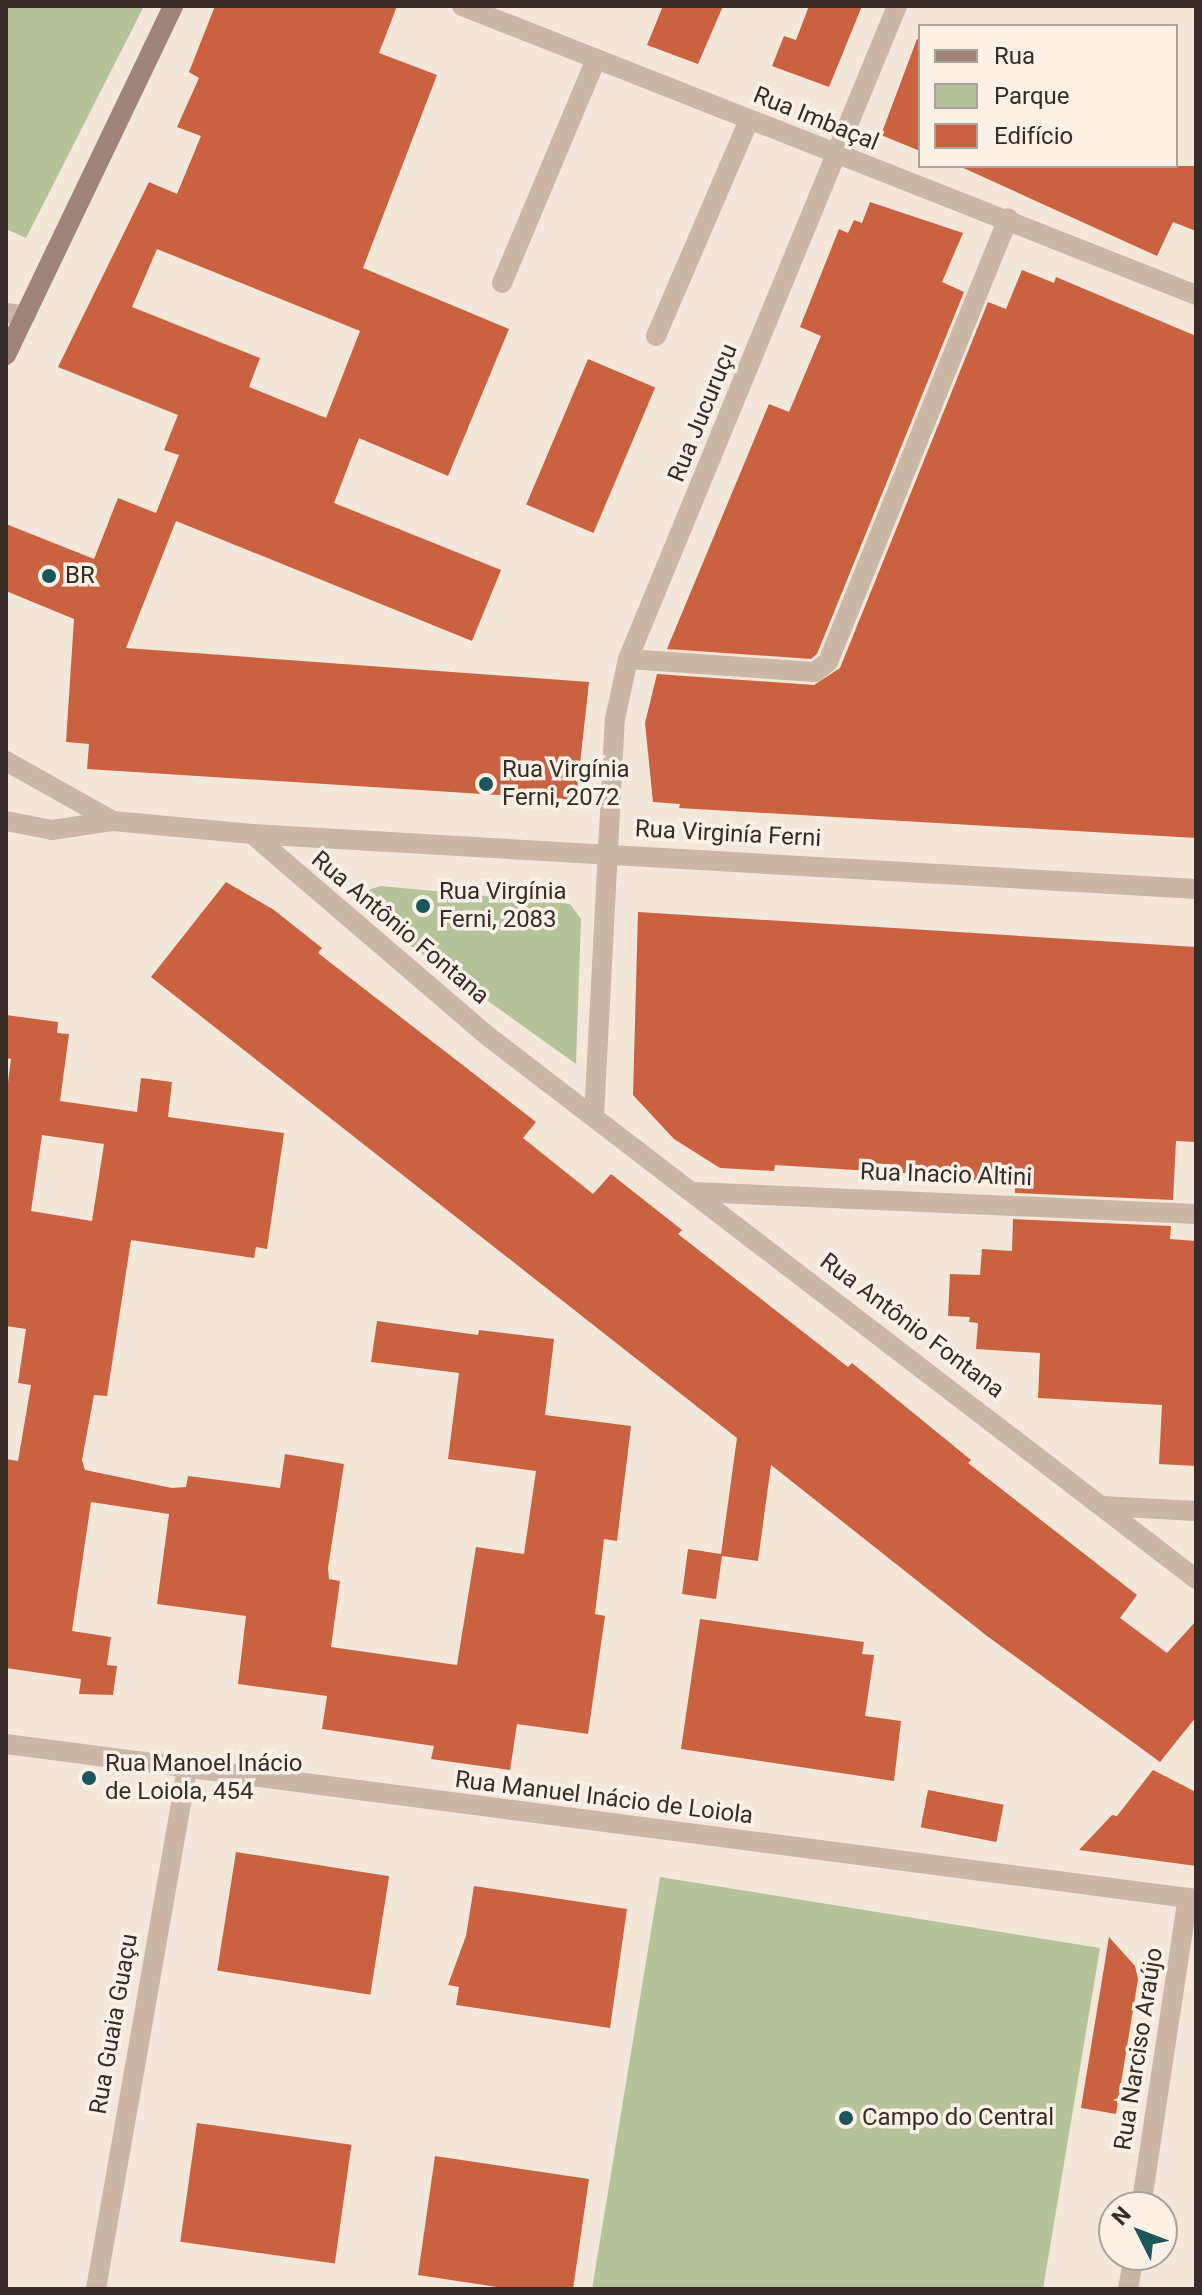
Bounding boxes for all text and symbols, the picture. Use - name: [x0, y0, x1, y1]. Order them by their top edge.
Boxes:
- legend: [918, 24, 1178, 168]
- text: Rua: [994, 42, 1035, 70]
- street label: Rua Imbaçal: [749, 81, 883, 157]
- text: Parque: [994, 82, 1070, 110]
- text: Edifício: [994, 122, 1073, 150]
- street label: Rua Jucuruçu: [662, 340, 744, 486]
- place label: BR: [65, 562, 95, 590]
- marker: BR: [40, 567, 58, 585]
- place label: Rua Virgínia Ferni, 2072: [502, 756, 630, 812]
- marker: Rua Virgínia Ferni, 2072: [477, 775, 495, 793]
- street label: Rua Virginía Ferni: [634, 815, 822, 853]
- street label: Rua Antônio Fontana: [305, 845, 495, 1011]
- place label: Rua Virgínia Ferni, 2083: [439, 878, 567, 934]
- marker: Rua Virgínia Ferni, 2083: [414, 897, 432, 915]
- street label: Rua Inacio Altini: [859, 1158, 1033, 1192]
- street label: Rua Antônio Fontana: [814, 1247, 1010, 1405]
- place label: Rua Manoel Inácio de Loiola, 454: [105, 1750, 302, 1806]
- street label: Rua Manuel Inácio de Loiola: [453, 1765, 755, 1831]
- marker: Rua Manoel Inácio de Loiola, 454: [80, 1769, 98, 1787]
- street label: Rua Guaia Guaçu: [84, 1931, 144, 2117]
- street label: Rua Narciso Araújo: [1109, 1946, 1169, 2152]
- place label: Campo do Central: [862, 2104, 1054, 2132]
- marker: Campo do Central: [837, 2109, 855, 2127]
- north arrow: [1098, 2191, 1178, 2271]
- text: N: [1107, 2202, 1136, 2230]

